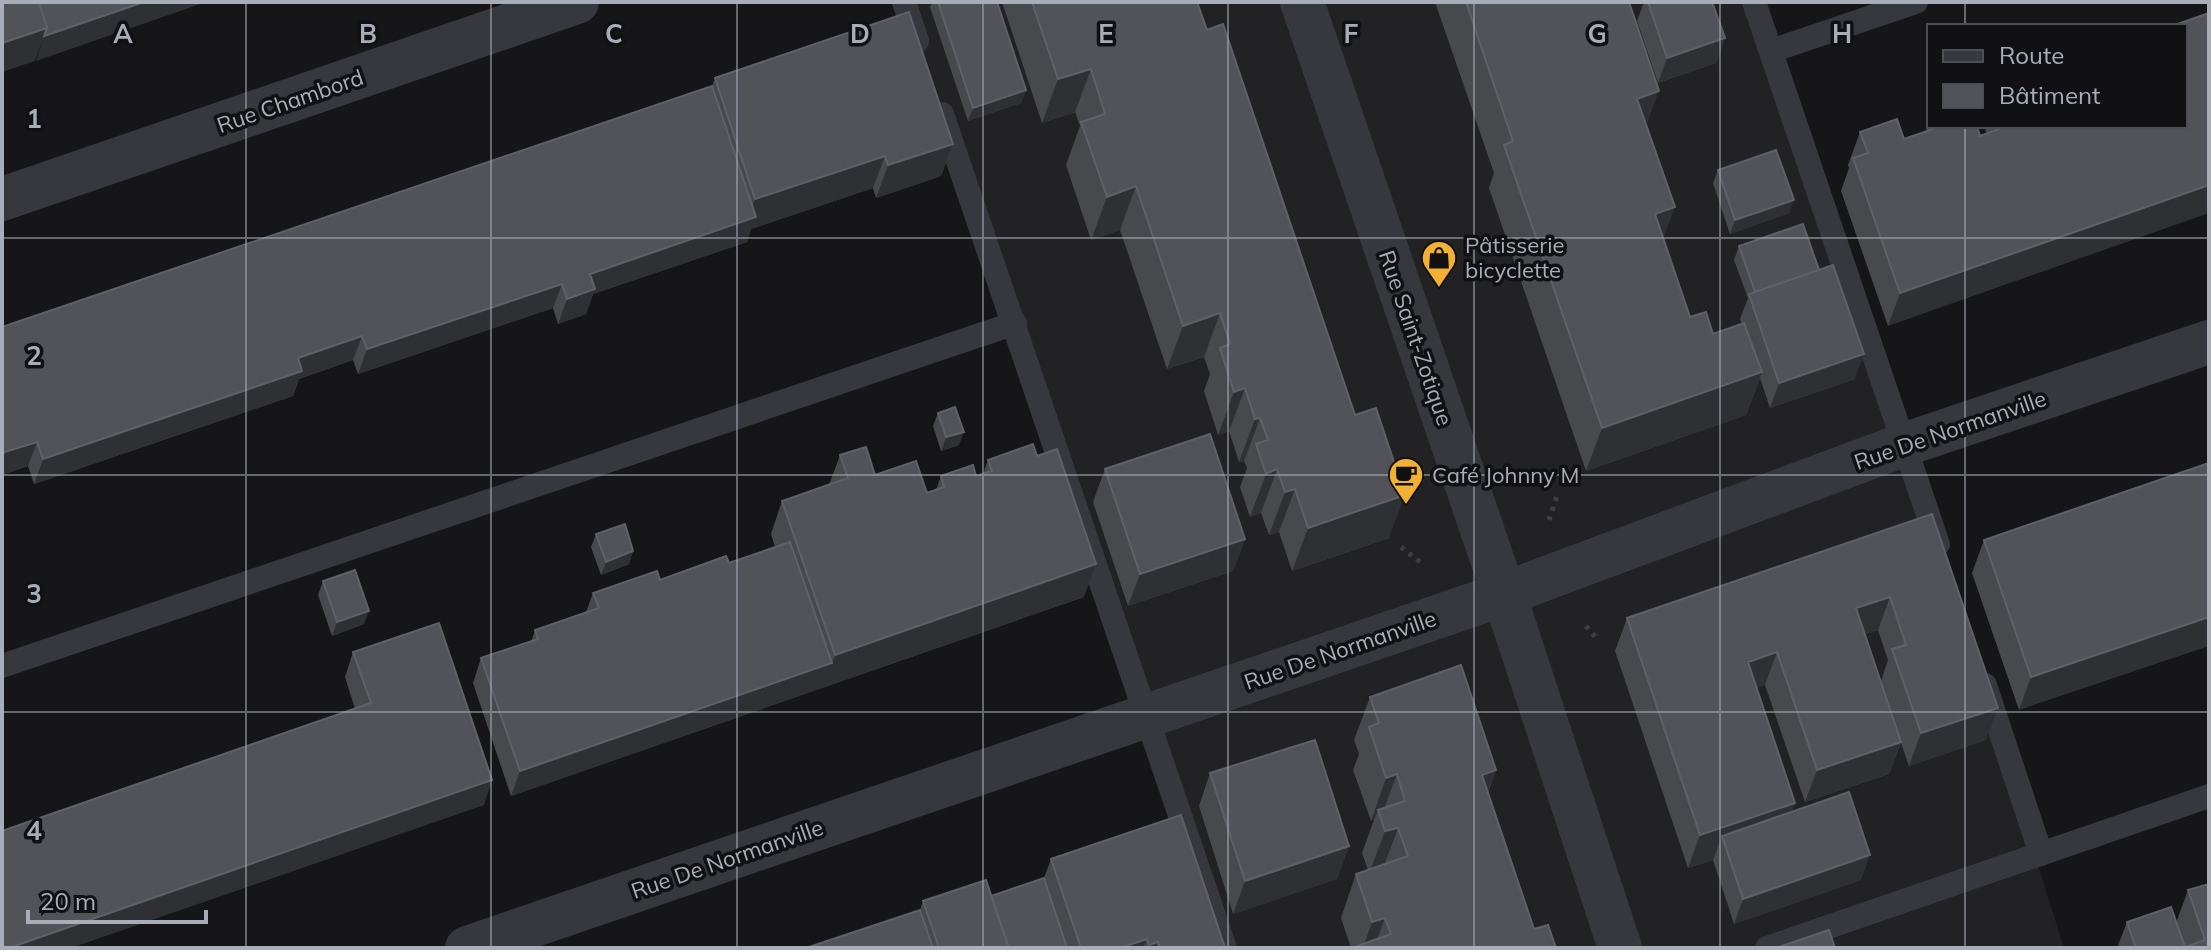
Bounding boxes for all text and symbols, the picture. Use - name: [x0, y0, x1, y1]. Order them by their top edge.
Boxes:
- text: A: [113, 17, 133, 50]
- text: B: [359, 17, 377, 50]
- text: C: [605, 17, 623, 50]
- text: D: [850, 17, 870, 50]
- text: E: [1098, 17, 1114, 50]
- text: F: [1344, 17, 1359, 50]
- text: G: [1587, 17, 1607, 50]
- text: H: [1832, 17, 1852, 50]
- legend: [1927, 24, 2187, 128]
- text: Route: [1999, 40, 2064, 70]
- street label: Rue Chambord: [213, 63, 367, 139]
- text: Bâtiment: [1999, 80, 2100, 110]
- text: 1: [26, 102, 42, 135]
- place label: Pâtisserie bicyclette: [1465, 231, 1564, 284]
- shop icon: Pâtisserie bicyclette: [1420, 239, 1458, 289]
- street label: Rue Saint-Zotique: [1373, 247, 1459, 429]
- text: 2: [26, 339, 42, 372]
- street label: Rue De Normanville: [1850, 384, 2050, 476]
- cafe icon: Café Johnny M: [1387, 456, 1425, 506]
- place label: Café Johnny M: [1432, 461, 1579, 489]
- text: 3: [26, 577, 42, 610]
- street label: Rue De Normanville: [1240, 604, 1440, 696]
- street label: Rue De Normanville: [627, 813, 827, 905]
- text: 4: [26, 814, 42, 847]
- scale bar: [28, 874, 206, 924]
- text: 20 m: [40, 886, 96, 916]

